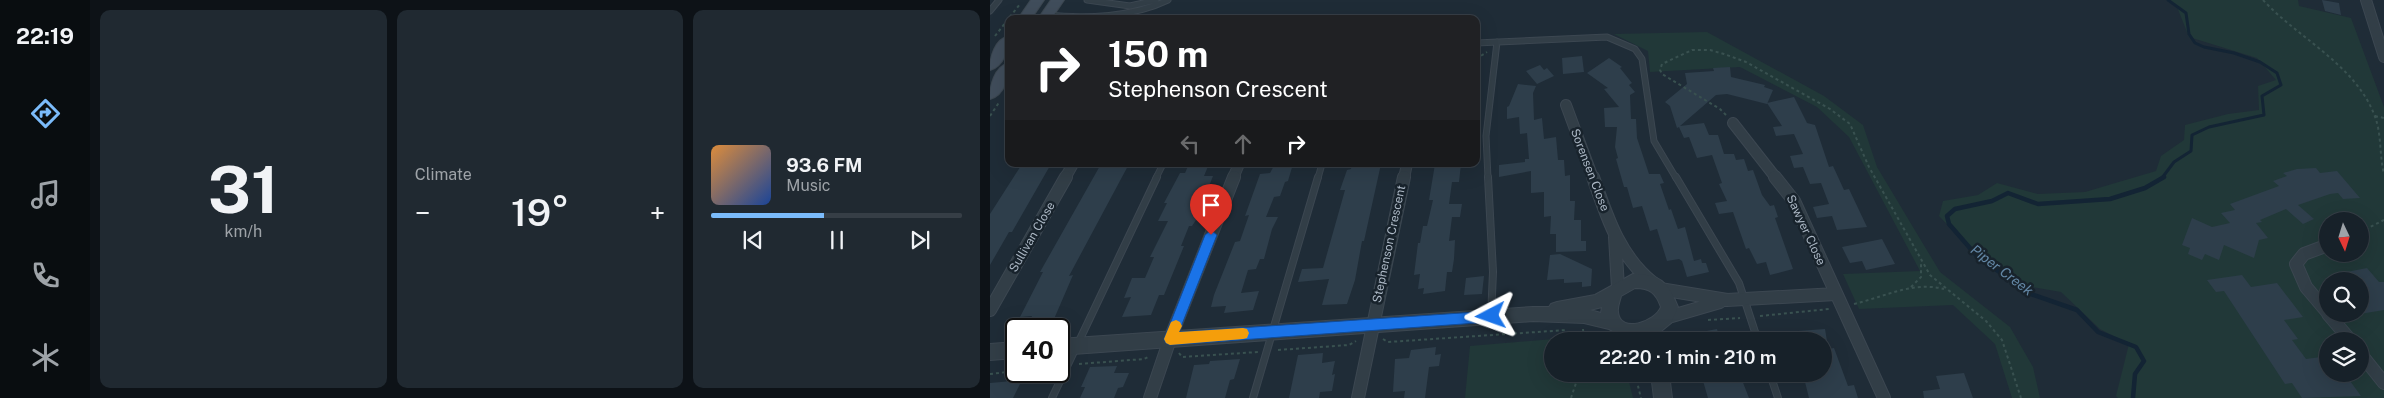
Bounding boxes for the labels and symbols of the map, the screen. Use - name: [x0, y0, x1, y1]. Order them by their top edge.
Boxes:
- street label: Sorensen Close: [1568, 127, 1612, 213]
- pin: [1190, 184, 1232, 235]
- street label: Stephenson Crescent: [1370, 184, 1408, 304]
- street label: Sawyer Close: [1784, 193, 1828, 268]
- street label: Sullivan Close: [1006, 199, 1058, 275]
- north arrow: [2319, 212, 2369, 262]
- water label: Piper Creek: [1968, 241, 2037, 299]
- position arrow: [1464, 289, 1516, 341]
- speed limit sign: 40: [1005, 318, 1070, 383]

